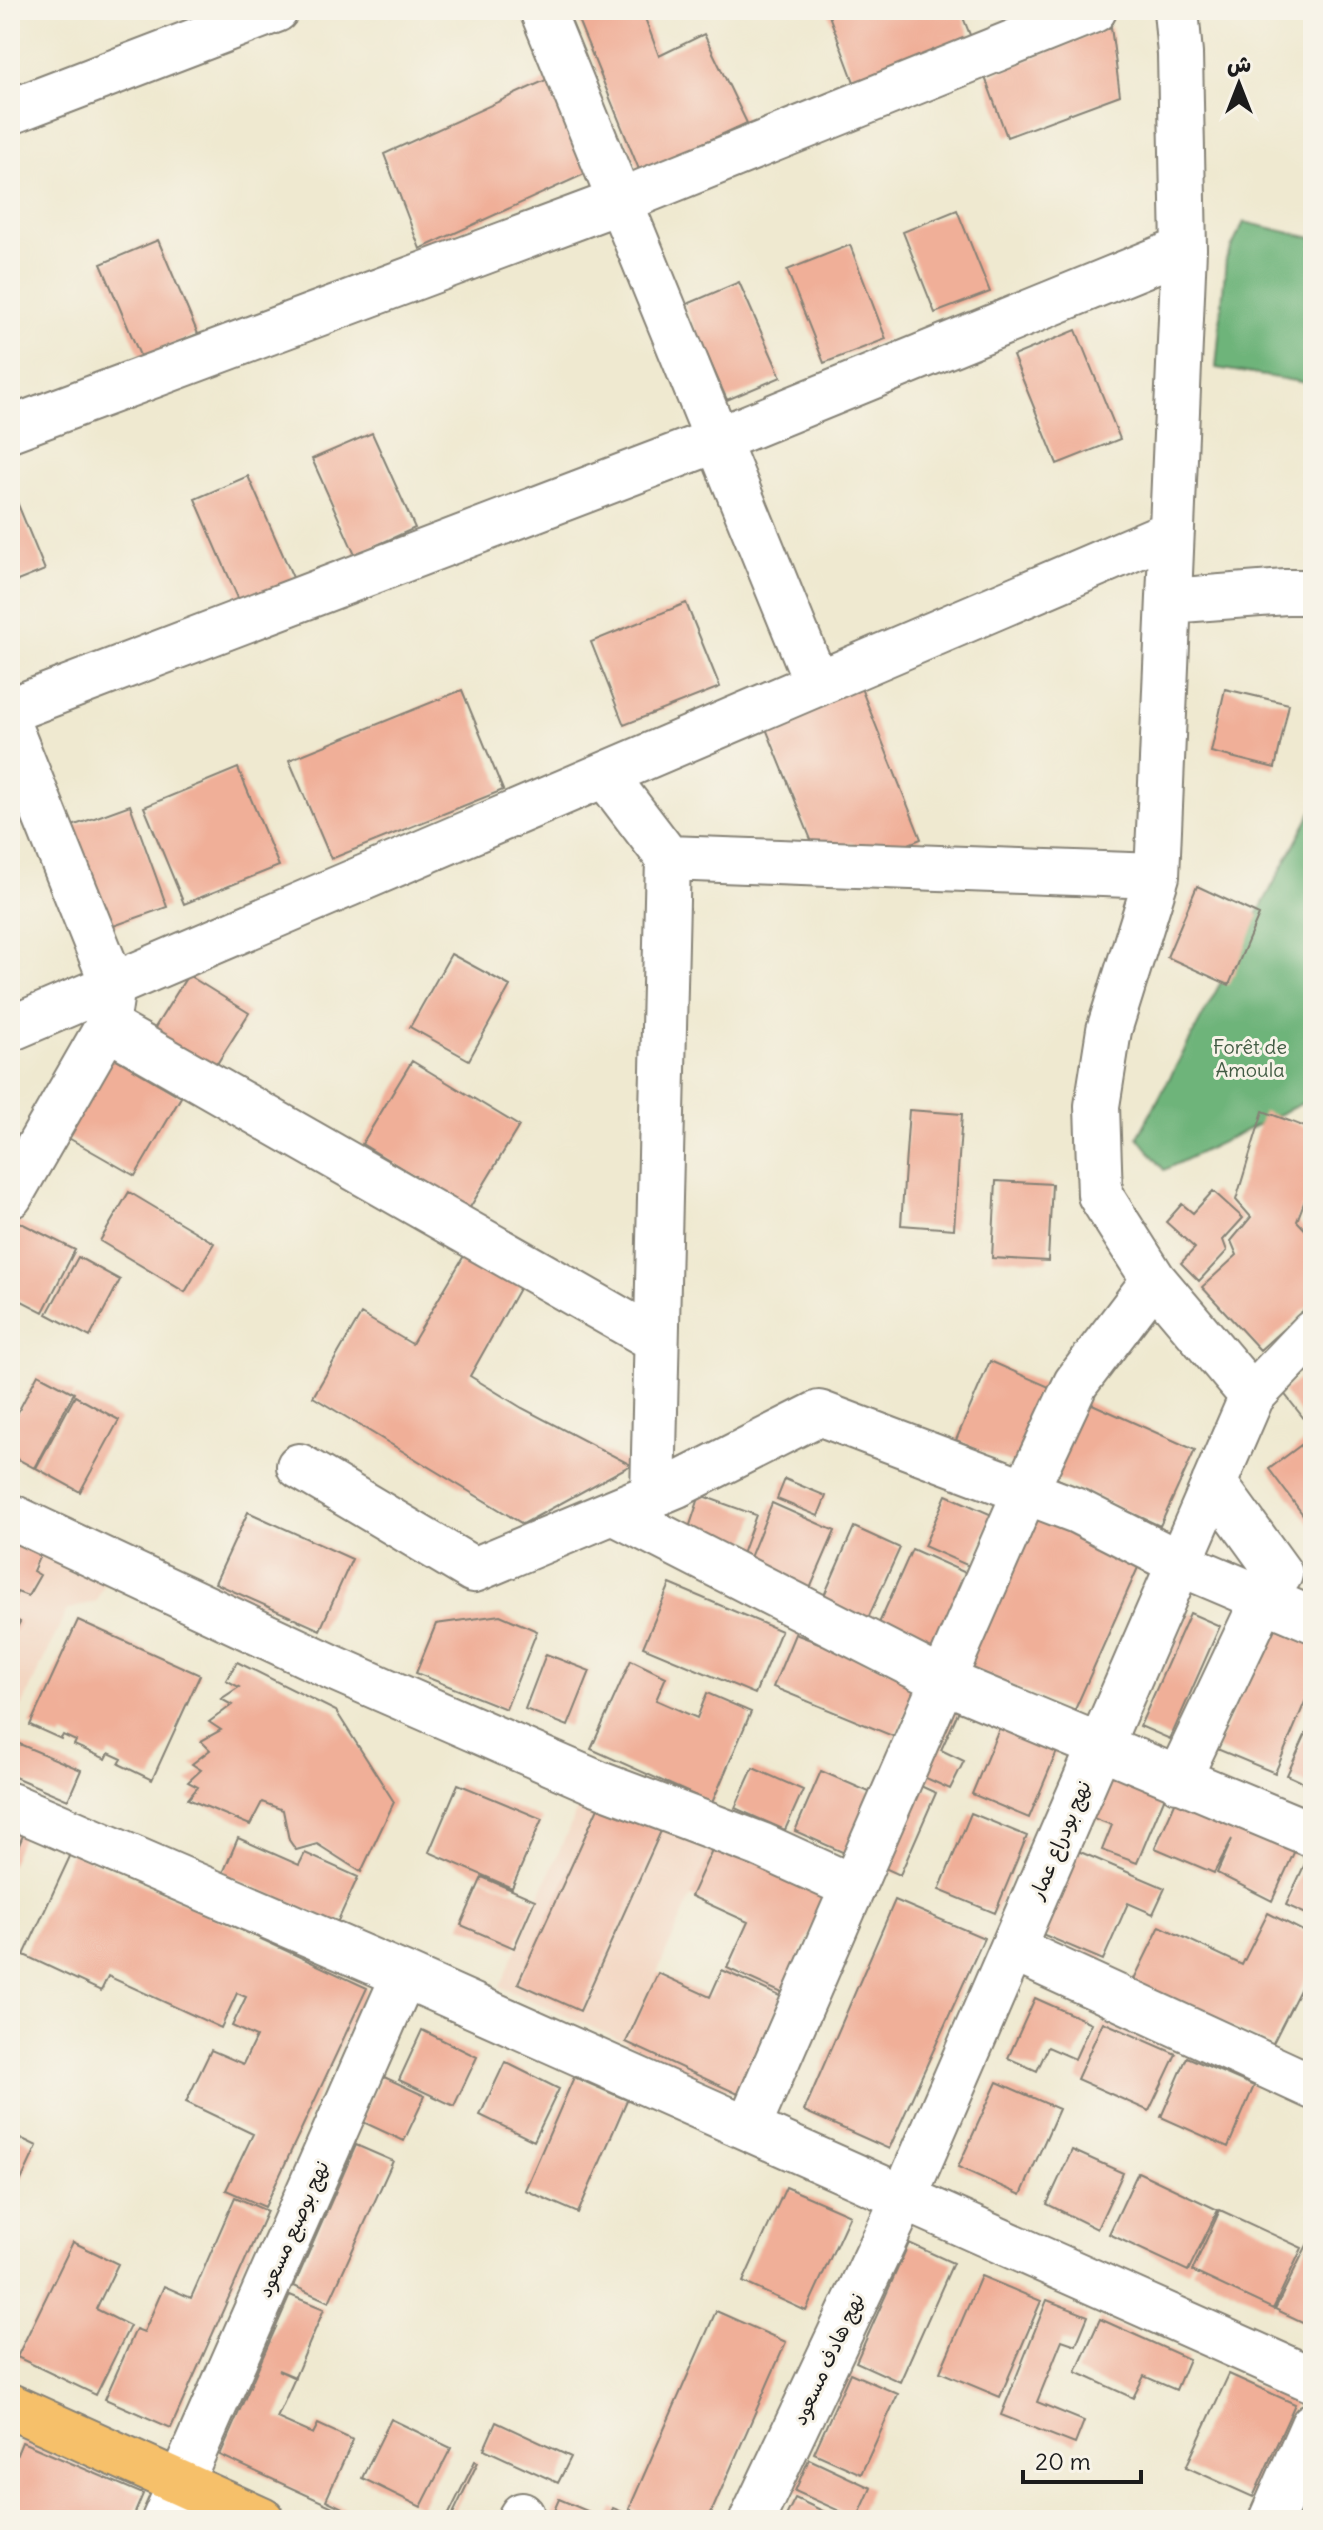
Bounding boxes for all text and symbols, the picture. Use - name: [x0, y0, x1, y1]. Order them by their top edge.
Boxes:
- north arrow: [1199, 44, 1279, 124]
- text: ش: [1227, 50, 1251, 78]
- park label: Forêt de Amoula: [1213, 1034, 1287, 1082]
- street label: نهج بودراع عمار: [1023, 1777, 1098, 1905]
- street label: نهج بوصبع مسعود: [251, 2156, 337, 2302]
- street label: نهج هادف مسعود: [786, 2289, 871, 2430]
- scale bar: [1023, 2434, 1141, 2484]
- text: 20 m: [1035, 2446, 1091, 2476]

